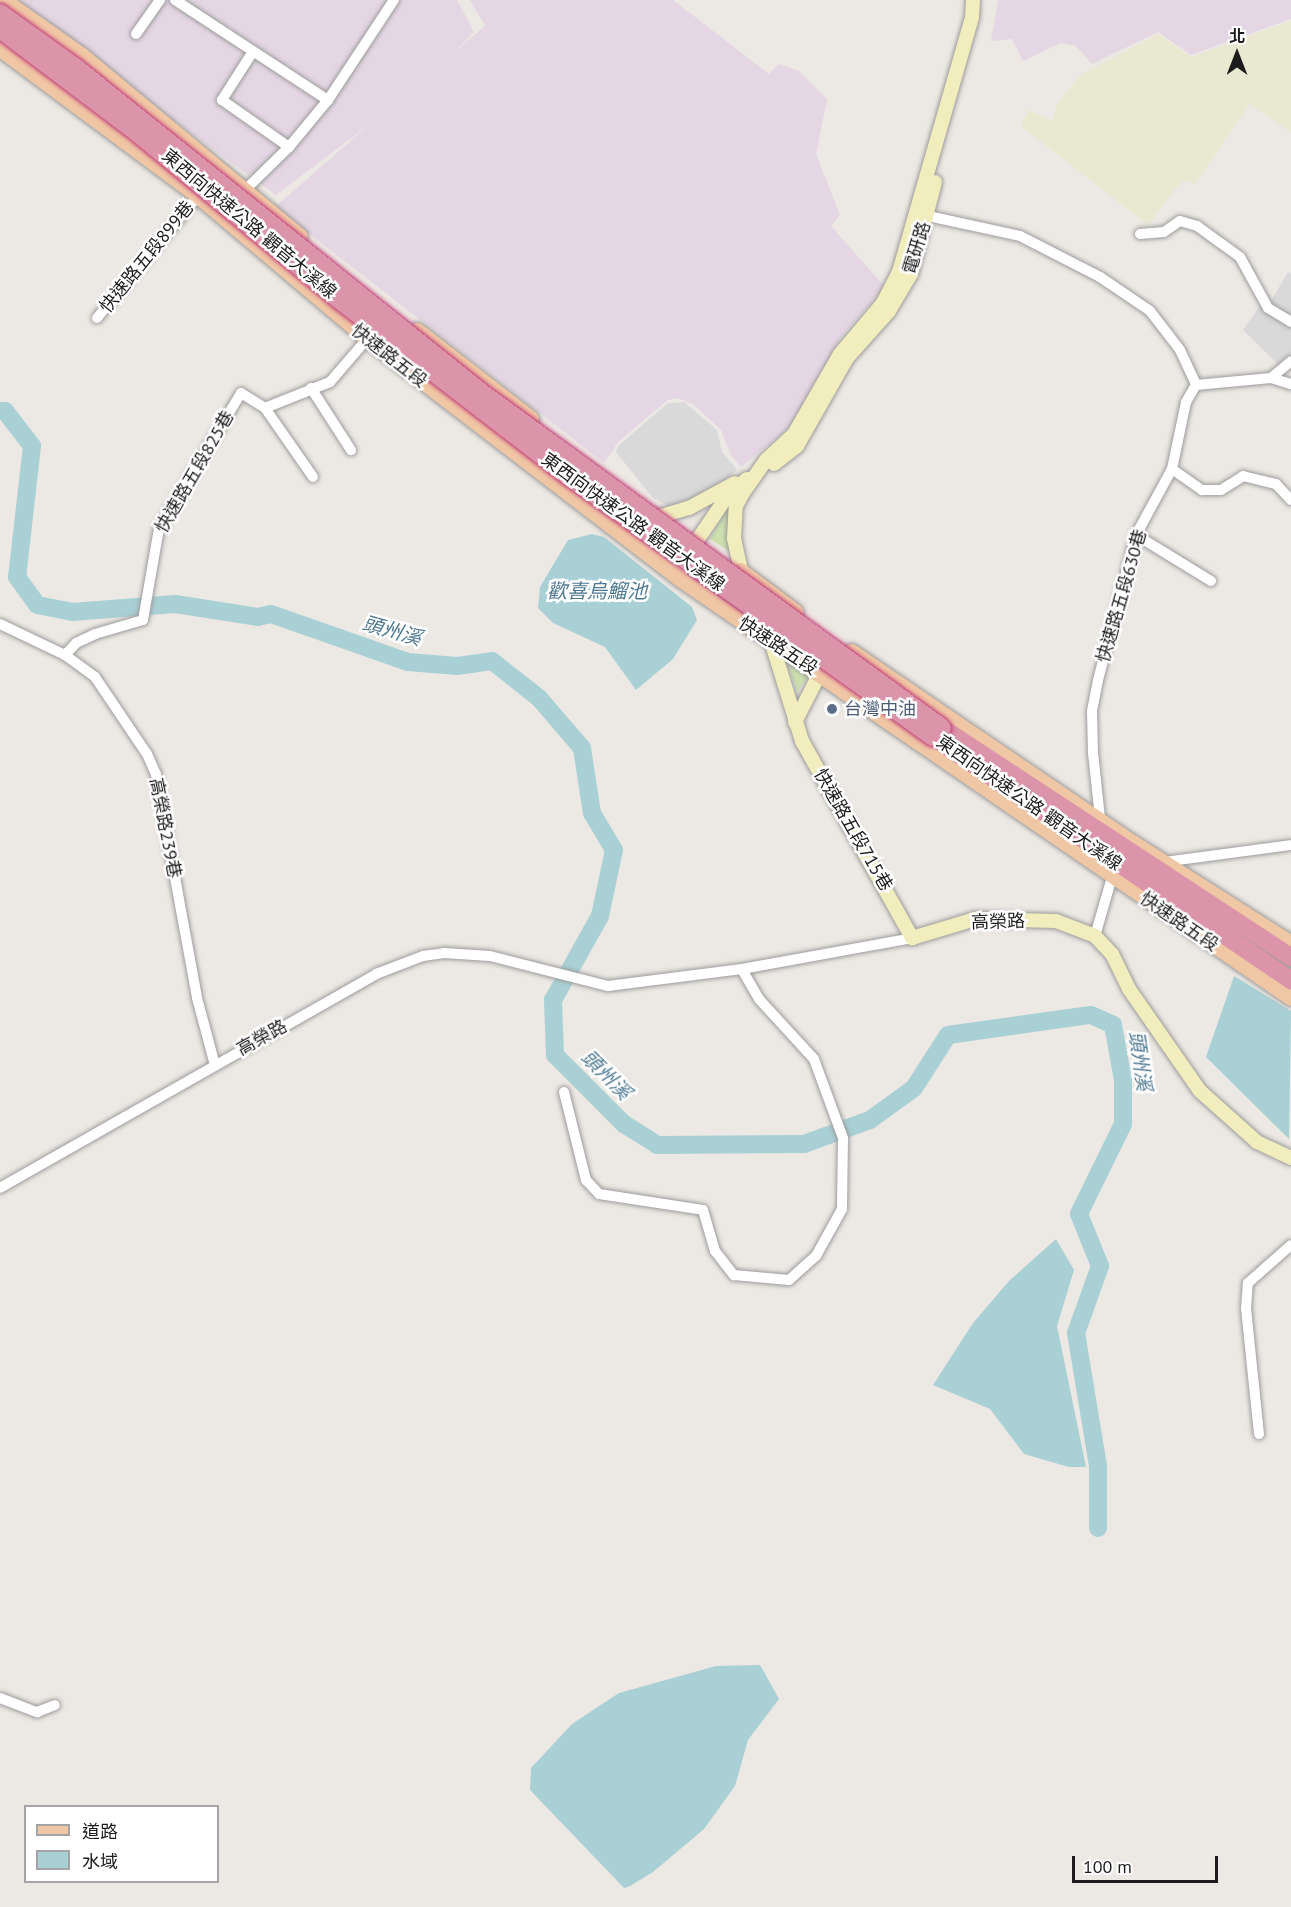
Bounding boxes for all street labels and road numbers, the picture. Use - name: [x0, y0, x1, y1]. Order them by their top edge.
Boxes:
- street label: 東西向快速公路 觀音大溪線: [157, 145, 341, 303]
- street label: 快速路五段899巷: [95, 197, 199, 317]
- street label: 電研路: [899, 219, 935, 277]
- street label: 快速路五段: [347, 320, 431, 392]
- street label: 快速路五段825巷: [151, 407, 239, 537]
- street label: 東西向快速公路 觀音大溪線: [537, 448, 729, 596]
- street label: 快速路五段630巷: [1093, 527, 1151, 665]
- street label: 快速路五段: [734, 612, 822, 680]
- street label: 東西向快速公路 觀音大溪線: [932, 731, 1126, 875]
- street label: 快速路五段715巷: [809, 765, 897, 895]
- street label: 高榮路239巷: [145, 776, 185, 880]
- street label: 快速路五段: [1136, 888, 1222, 956]
- street label: 高榮路: [971, 910, 1025, 934]
- street label: 高榮路: [233, 1015, 291, 1061]

